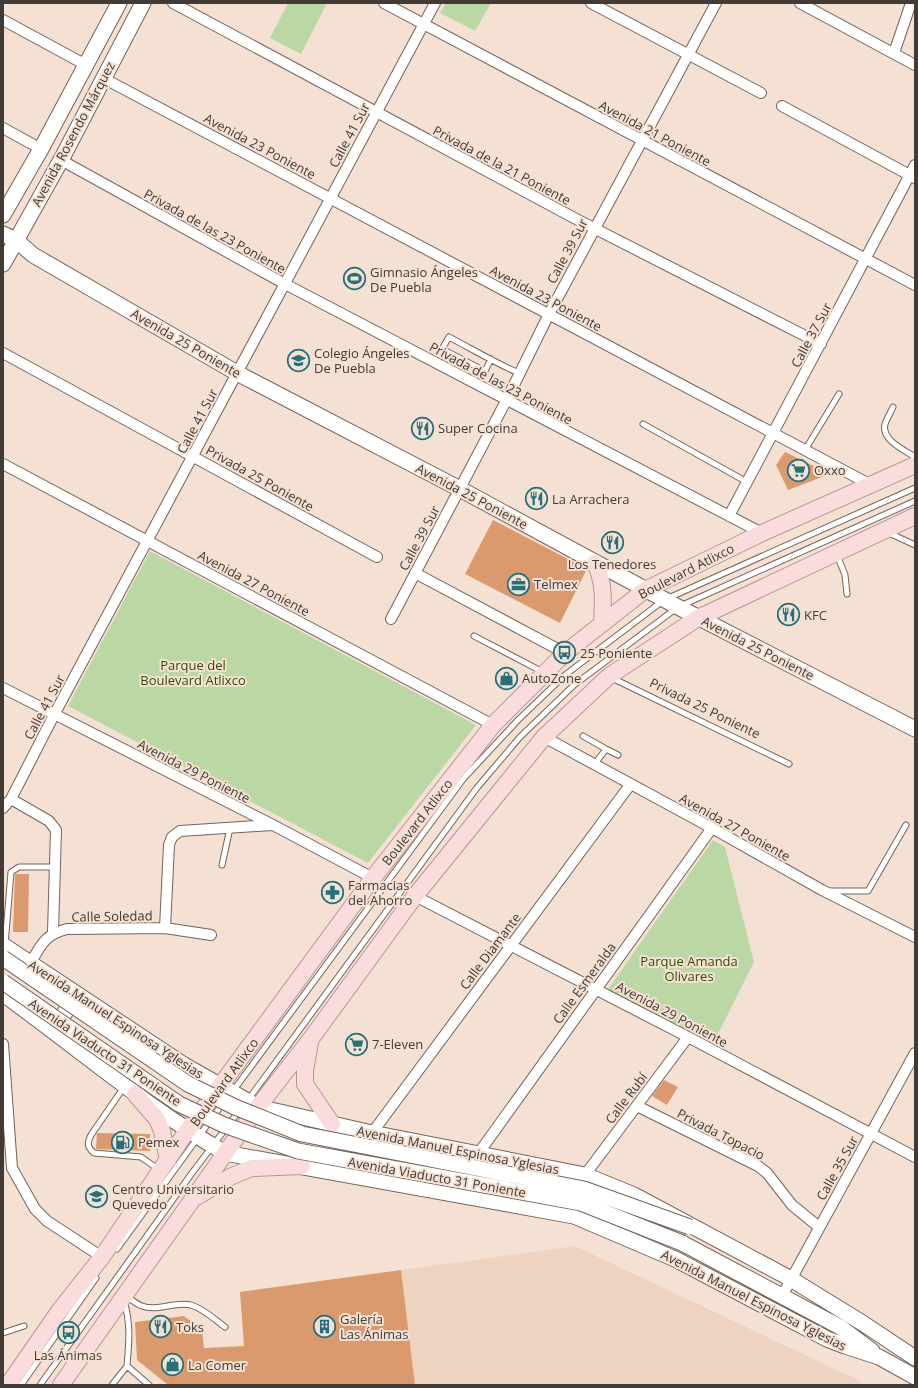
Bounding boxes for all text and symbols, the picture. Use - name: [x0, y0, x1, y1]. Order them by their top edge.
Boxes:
- street label: Avenida Rosendo Márquez: [27, 58, 119, 210]
- street label: Avenida 21 Poniente: [596, 96, 714, 170]
- street label: Calle 41 Sur: [324, 99, 374, 171]
- street label: Avenida 23 Poniente: [201, 109, 319, 183]
- street label: Privada de la 21 Poniente: [430, 121, 574, 209]
- street label: Privada de las 23 Poniente: [141, 184, 289, 278]
- street label: Calle 39 Sur: [542, 215, 592, 287]
- street label: Avenida 23 Poniente: [487, 261, 605, 335]
- place label: Gimnasio Ángeles De Puebla: [370, 263, 478, 296]
- sports icon: Gimnasio Ángeles De Puebla: [341, 266, 367, 292]
- street label: Calle 37 Sur: [786, 299, 836, 371]
- street label: Avenida 25 Poniente: [128, 304, 244, 382]
- street label: Privada de las 23 Poniente: [426, 338, 576, 428]
- place label: Colegio Ángeles De Puebla: [314, 344, 409, 377]
- school or university icon: Colegio Ángeles De Puebla: [285, 347, 311, 373]
- street label: Calle 41 Sur: [172, 385, 222, 457]
- restaurant icon: Super Cocina: [410, 415, 436, 441]
- place label: Super Cocina: [438, 419, 518, 437]
- street label: Privada 25 Poniente: [203, 441, 317, 515]
- supermarket icon: Oxxo: [786, 457, 812, 483]
- street label: Avenida 25 Poniente: [413, 459, 531, 533]
- place label: Oxxo: [814, 461, 846, 479]
- restaurant icon: La Arrachera: [523, 486, 549, 512]
- place label: La Arrachera: [552, 490, 630, 508]
- street label: Calle 39 Sur: [394, 502, 444, 574]
- restaurant icon: Los Tenedores: [599, 529, 625, 555]
- street label: Boulevard Atlixco: [635, 539, 737, 603]
- street label: Avenida 27 Poniente: [195, 546, 313, 620]
- place label: Los Tenedores: [568, 555, 656, 573]
- office icon: Telmex: [505, 571, 531, 597]
- place label: Telmex: [534, 575, 578, 593]
- restaurant icon: KFC: [776, 602, 802, 628]
- place label: KFC: [804, 606, 827, 624]
- street label: Avenida 25 Poniente: [699, 612, 817, 684]
- bus stop icon: 25 Poniente: [552, 640, 578, 666]
- place label: 25 Poniente: [580, 644, 652, 662]
- park label: Parque del Boulevard Atlixco: [140, 656, 246, 689]
- shop icon: AutoZone: [494, 665, 520, 691]
- place label: AutoZone: [522, 669, 581, 687]
- street label: Calle 41 Sur: [19, 671, 69, 743]
- street label: Privada 25 Poniente: [647, 673, 763, 743]
- street label: Avenida 29 Poniente: [135, 735, 253, 807]
- street label: Boulevard Atlixco: [377, 775, 457, 869]
- street label: Avenida 27 Poniente: [676, 789, 794, 865]
- place label: Farmacias del Ahorro: [348, 876, 413, 909]
- pharmacy icon: Farmacias del Ahorro: [319, 879, 345, 905]
- street label: Calle Soledad: [71, 906, 153, 926]
- street label: Calle Diamante: [455, 909, 525, 993]
- street label: Calle Esmeralda: [548, 939, 620, 1027]
- park label: Parque Amanda Olivares: [640, 952, 738, 985]
- street label: Avenida Manuel Espinosa Yglesias: [25, 955, 207, 1083]
- street label: Avenida 29 Poniente: [613, 977, 731, 1051]
- street label: Avenida Viaducto 31 Poniente: [25, 994, 185, 1110]
- supermarket icon: 7-Eleven: [343, 1031, 369, 1057]
- street label: Boulevard Atlixco: [186, 1034, 262, 1130]
- place label: 7-Eleven: [372, 1035, 423, 1053]
- street label: Calle Rubí: [601, 1068, 652, 1127]
- street label: Privada Topacio: [674, 1104, 768, 1164]
- street label: Avenida Manuel Espinosa Yglesias: [355, 1122, 561, 1178]
- fuel station icon: Pemex: [110, 1129, 136, 1155]
- street label: Calle 35 Sur: [812, 1132, 862, 1204]
- place label: Pemex: [138, 1133, 179, 1151]
- street label: Avenida Viaducto 31 Poniente: [347, 1152, 527, 1202]
- place label: Centro Universitario Quevedo: [112, 1180, 234, 1213]
- school or university icon: Centro Universitario Quevedo: [84, 1183, 110, 1209]
- street label: Avenida Manuel Espinosa Yglesias: [658, 1245, 850, 1355]
- place label: Galería Las Ánimas: [340, 1310, 409, 1343]
- building icon: Galería Las Ánimas: [312, 1313, 338, 1339]
- restaurant icon: Toks: [148, 1314, 174, 1340]
- place label: Toks: [176, 1318, 204, 1336]
- bus stop icon: Las Ánimas: [55, 1320, 81, 1346]
- place label: Las Ánimas: [34, 1346, 102, 1364]
- shop icon: La Comer: [160, 1352, 186, 1378]
- place label: La Comer: [188, 1356, 247, 1374]

